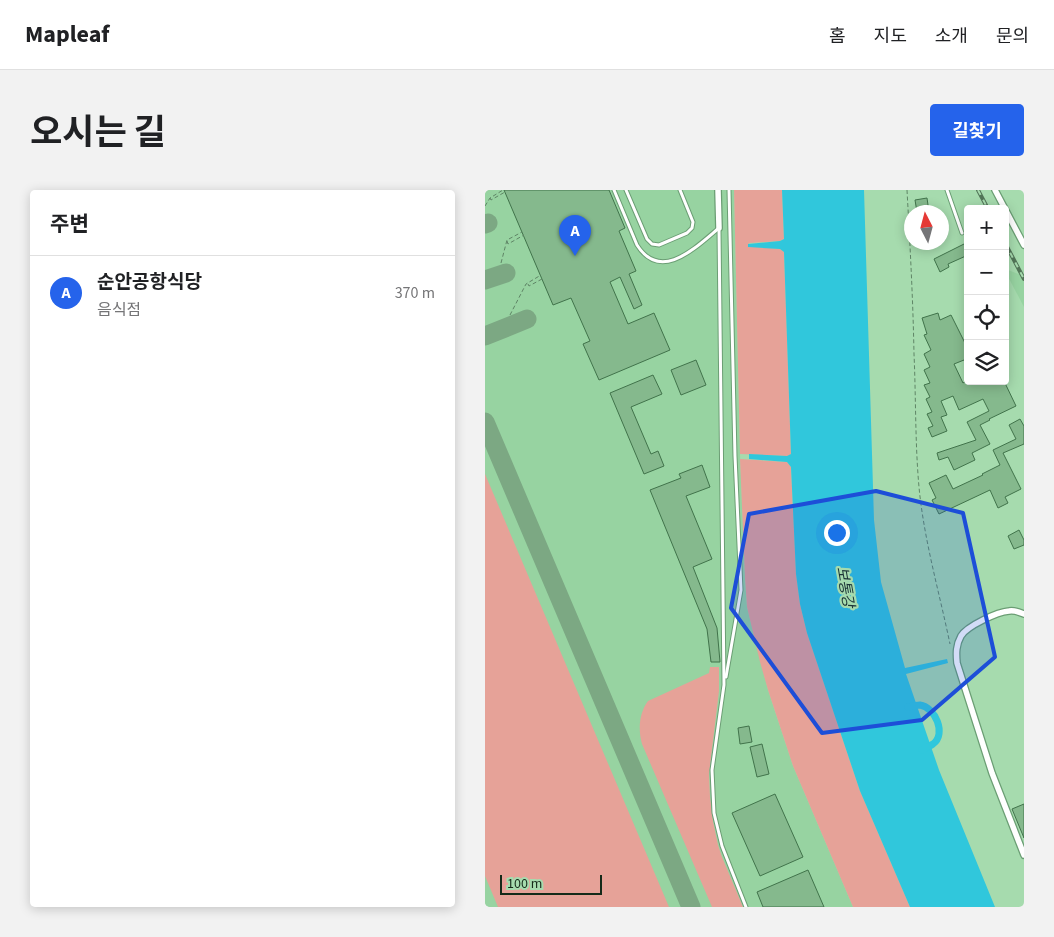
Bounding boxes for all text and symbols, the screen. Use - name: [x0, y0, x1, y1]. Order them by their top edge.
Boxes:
- text: Mapleaf: [25, 17, 110, 52]
- text: 홈: [829, 24, 846, 49]
- text: 지도: [874, 24, 907, 49]
- text: 소개: [935, 24, 968, 49]
- text: 문의: [996, 24, 1029, 49]
- button: 길찾기: [930, 104, 1024, 156]
- text: 오시는 길: [30, 108, 166, 158]
- north arrow: [904, 205, 949, 250]
- map controls: [964, 205, 1009, 385]
- button: +: [964, 205, 1009, 250]
- text: 주변: [50, 209, 89, 239]
- pin: A: [559, 215, 591, 256]
- button: −: [964, 250, 1009, 295]
- text: 순안공항식당: [97, 269, 202, 296]
- text: A: [61, 282, 71, 304]
- text: 370 m: [395, 282, 435, 304]
- button: locate: [964, 295, 1009, 340]
- text: 음식점: [97, 299, 141, 321]
- button: layers: [964, 340, 1009, 385]
- your location: [824, 520, 850, 546]
- water label: 보통강: [831, 565, 859, 611]
- scale bar: [500, 872, 603, 895]
- text: 100 m: [507, 874, 542, 894]

